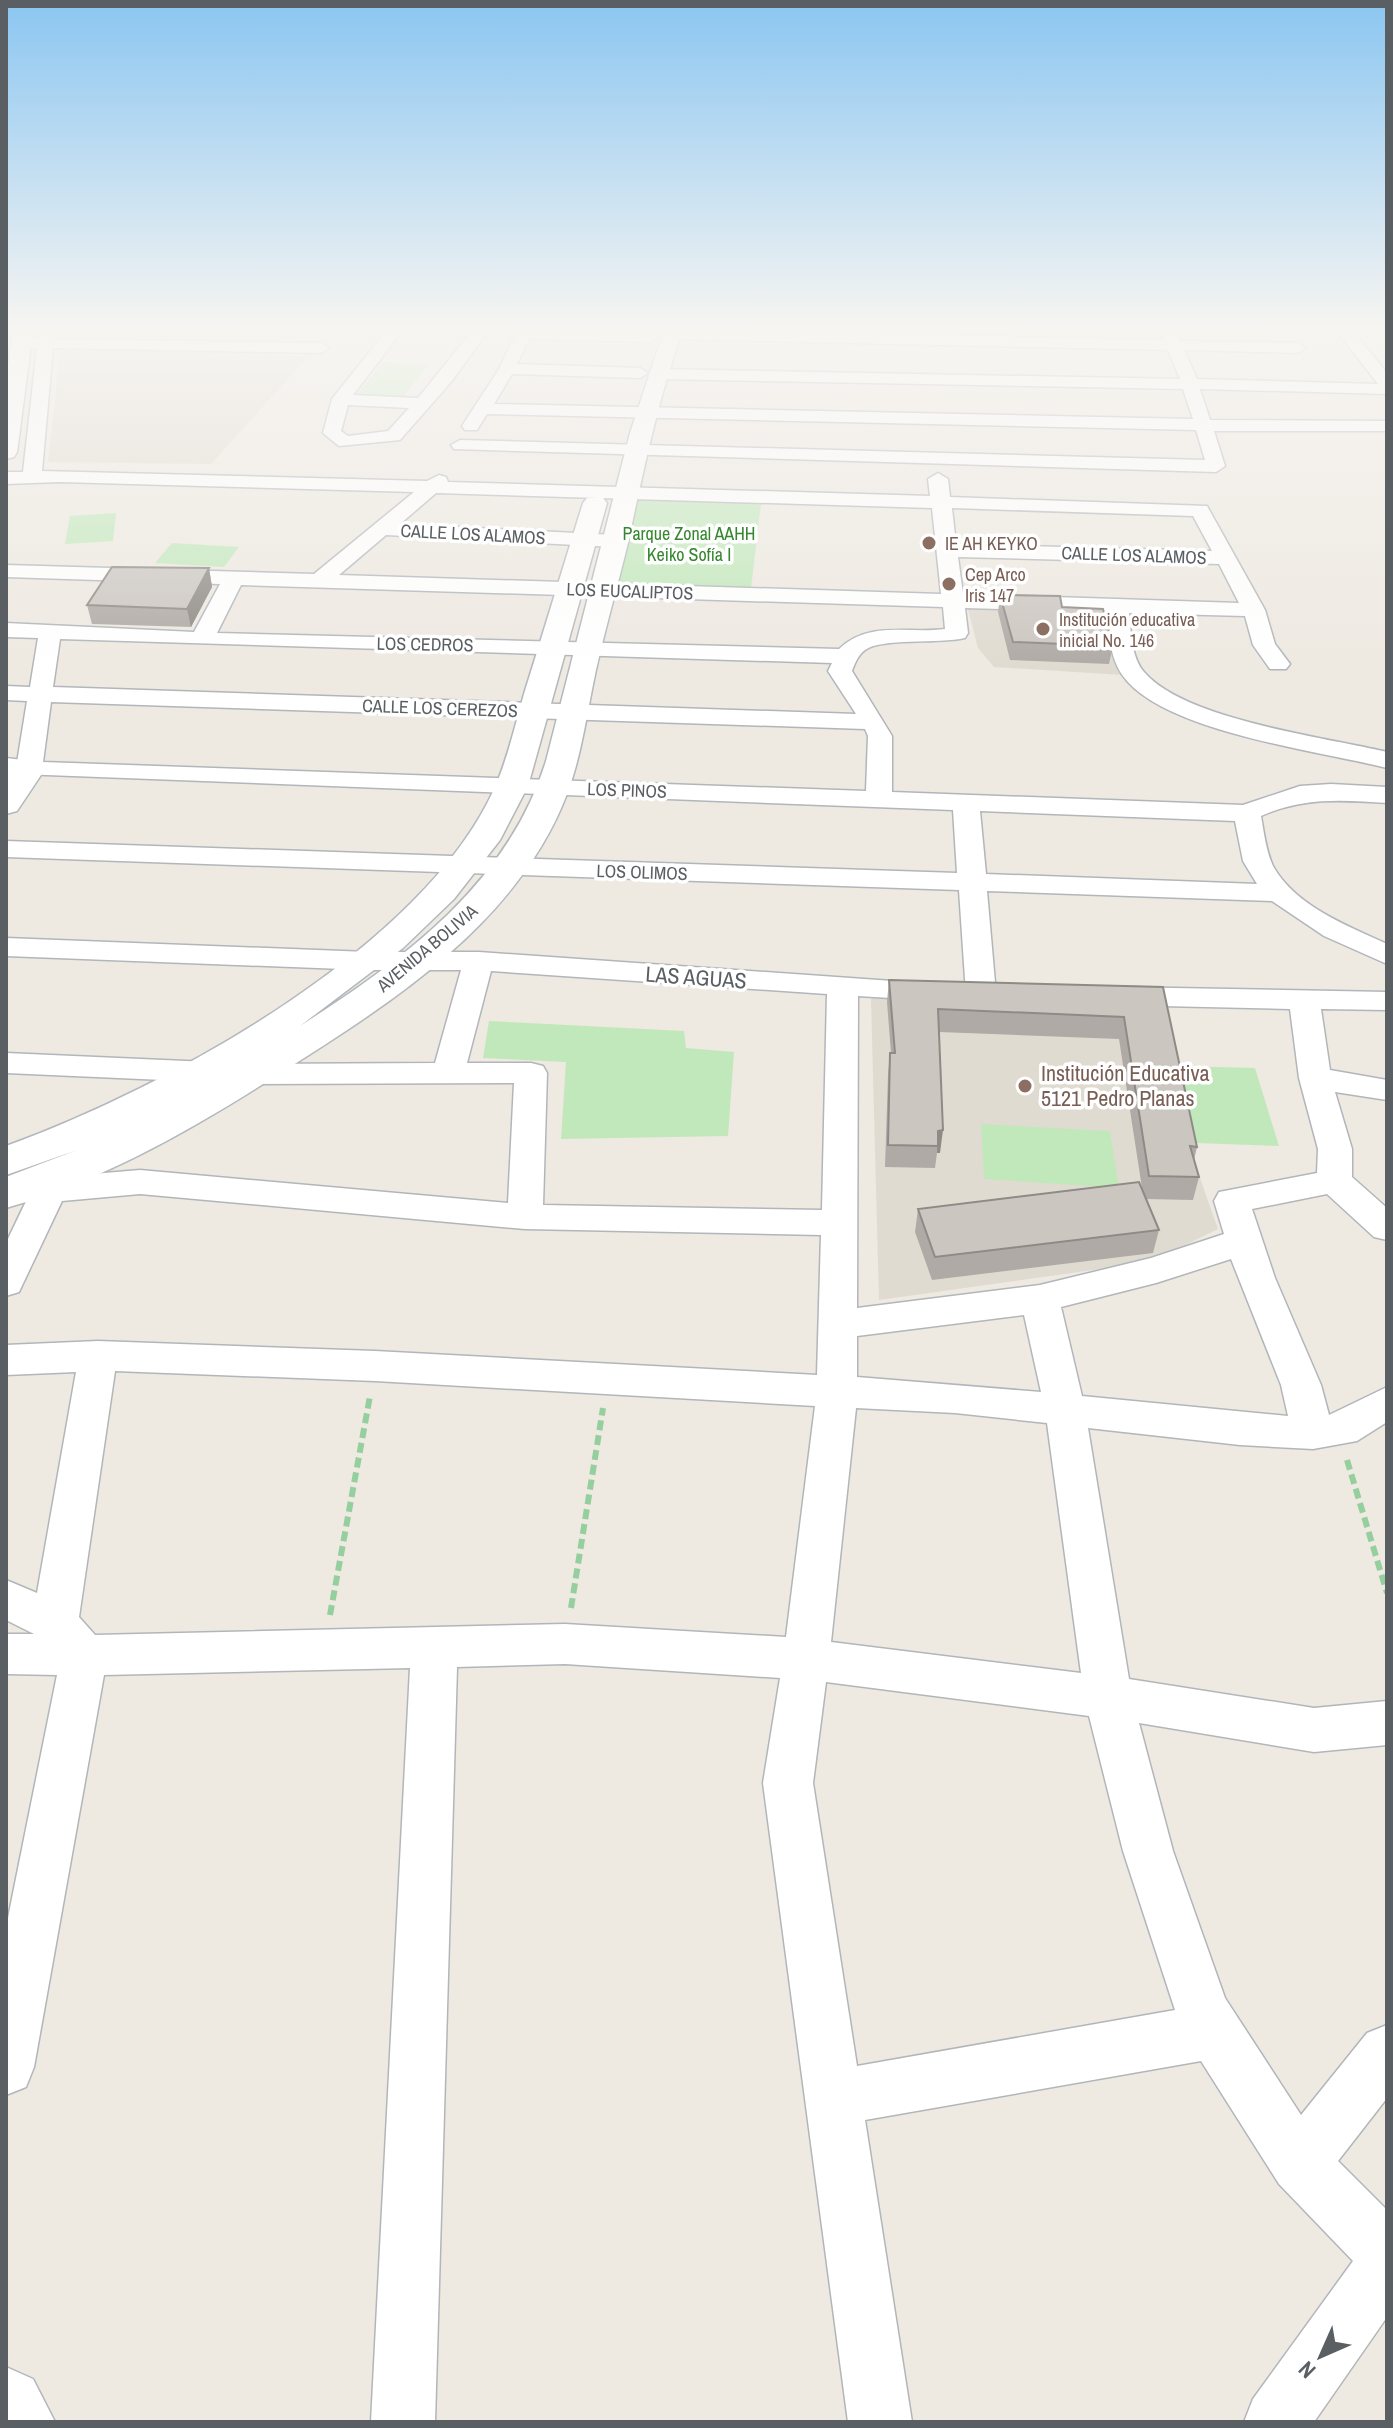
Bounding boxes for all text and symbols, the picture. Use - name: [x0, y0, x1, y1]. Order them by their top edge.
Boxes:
- street label: CALLE LOS ALAMOS: [400, 518, 546, 550]
- park label: Parque Zonal AAHH Keiko Sofía I: [623, 521, 755, 567]
- place label: IE AH KEYKO: [945, 531, 1038, 556]
- marker: IE AH KEYKO: [920, 534, 938, 552]
- street label: CALLE LOS ALAMOS: [1061, 540, 1207, 570]
- place label: Cep Arco Iris 147: [965, 562, 1026, 608]
- marker: Cep Arco Iris 147: [940, 575, 958, 593]
- street label: LOS EUCALIPTOS: [566, 576, 694, 606]
- place label: Institución educativa inicial No. 146: [1059, 607, 1195, 653]
- marker: Institución educativa inicial No. 146: [1034, 620, 1052, 638]
- street label: LOS CEDROS: [376, 631, 474, 657]
- street label: CALLE LOS CEREZOS: [362, 693, 518, 723]
- street label: LOS PINOS: [587, 776, 667, 804]
- street label: LOS OLIMOS: [596, 858, 688, 886]
- street label: AVENIDA BOLIVIA: [371, 898, 483, 998]
- street label: LAS AGUAS: [644, 959, 748, 995]
- place label: Institución Educativa 5121 Pedro Planas: [1041, 1058, 1210, 1113]
- marker: Institución Educativa 5121 Pedro Planas: [1016, 1077, 1034, 1095]
- north arrow: [1281, 2316, 1361, 2396]
- text: N: [1292, 2355, 1322, 2385]

